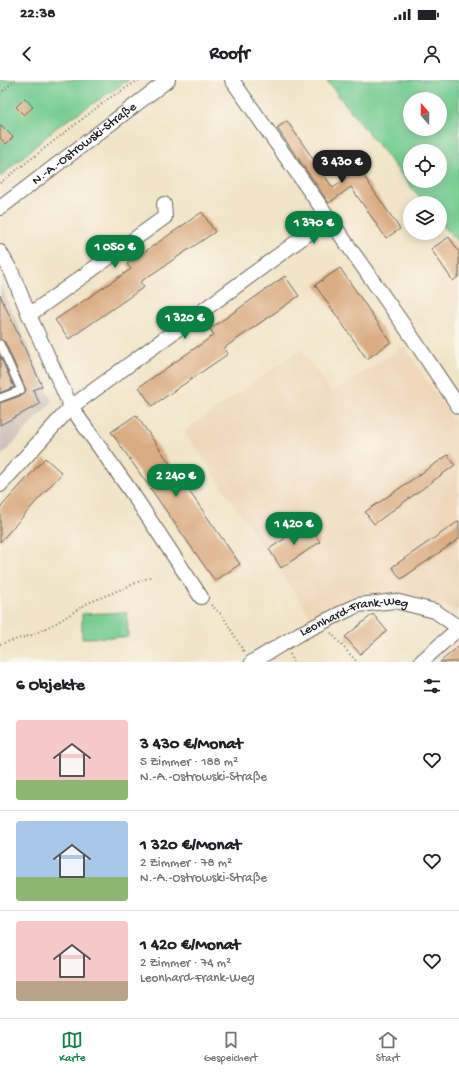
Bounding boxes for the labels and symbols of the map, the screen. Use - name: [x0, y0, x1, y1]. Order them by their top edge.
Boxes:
- north arrow: [403, 92, 447, 136]
- street label: N.-A.-Ostrowski-Straße: [29, 99, 140, 188]
- pin: 3 430 €: [305, 150, 379, 184]
- pin: 1 370 €: [277, 211, 351, 245]
- pin: 1 050 €: [78, 235, 152, 269]
- pin: 1 320 €: [148, 306, 222, 340]
- pin: 2 240 €: [139, 464, 213, 498]
- pin: 1 420 €: [257, 512, 331, 546]
- street label: Leonhard-Frank-Weg: [297, 594, 410, 640]

